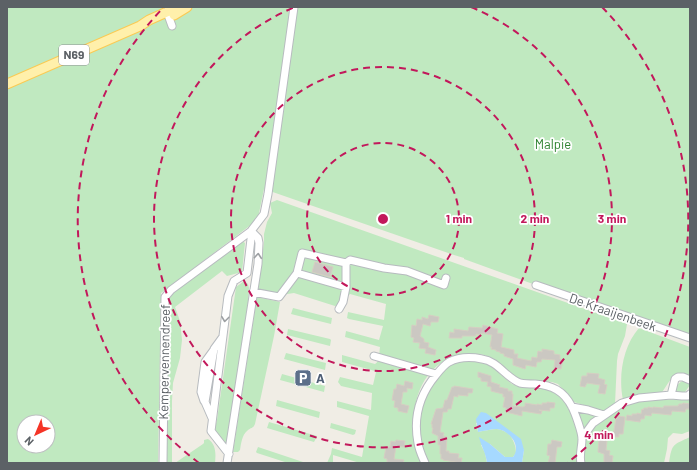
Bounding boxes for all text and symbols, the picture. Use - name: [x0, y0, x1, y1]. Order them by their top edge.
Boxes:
- road number: N69: [59, 45, 89, 65]
- park label: Malpie: [535, 136, 571, 152]
- text: 1 min: [446, 211, 472, 225]
- text: 2 min: [521, 211, 549, 225]
- text: 3 min: [598, 211, 626, 225]
- centre of rings: [376, 212, 390, 226]
- one-way arrow: [254, 253, 263, 259]
- street label: De Kraaijenbeek: [567, 290, 659, 335]
- street label: Kempervennendreef: [155, 304, 173, 420]
- one-way arrow: [221, 316, 230, 322]
- parking icon: A: [293, 368, 313, 388]
- place label: A: [316, 370, 325, 386]
- north arrow: [16, 414, 56, 454]
- text: 4 min: [584, 427, 614, 441]
- text: N: [22, 434, 36, 449]

